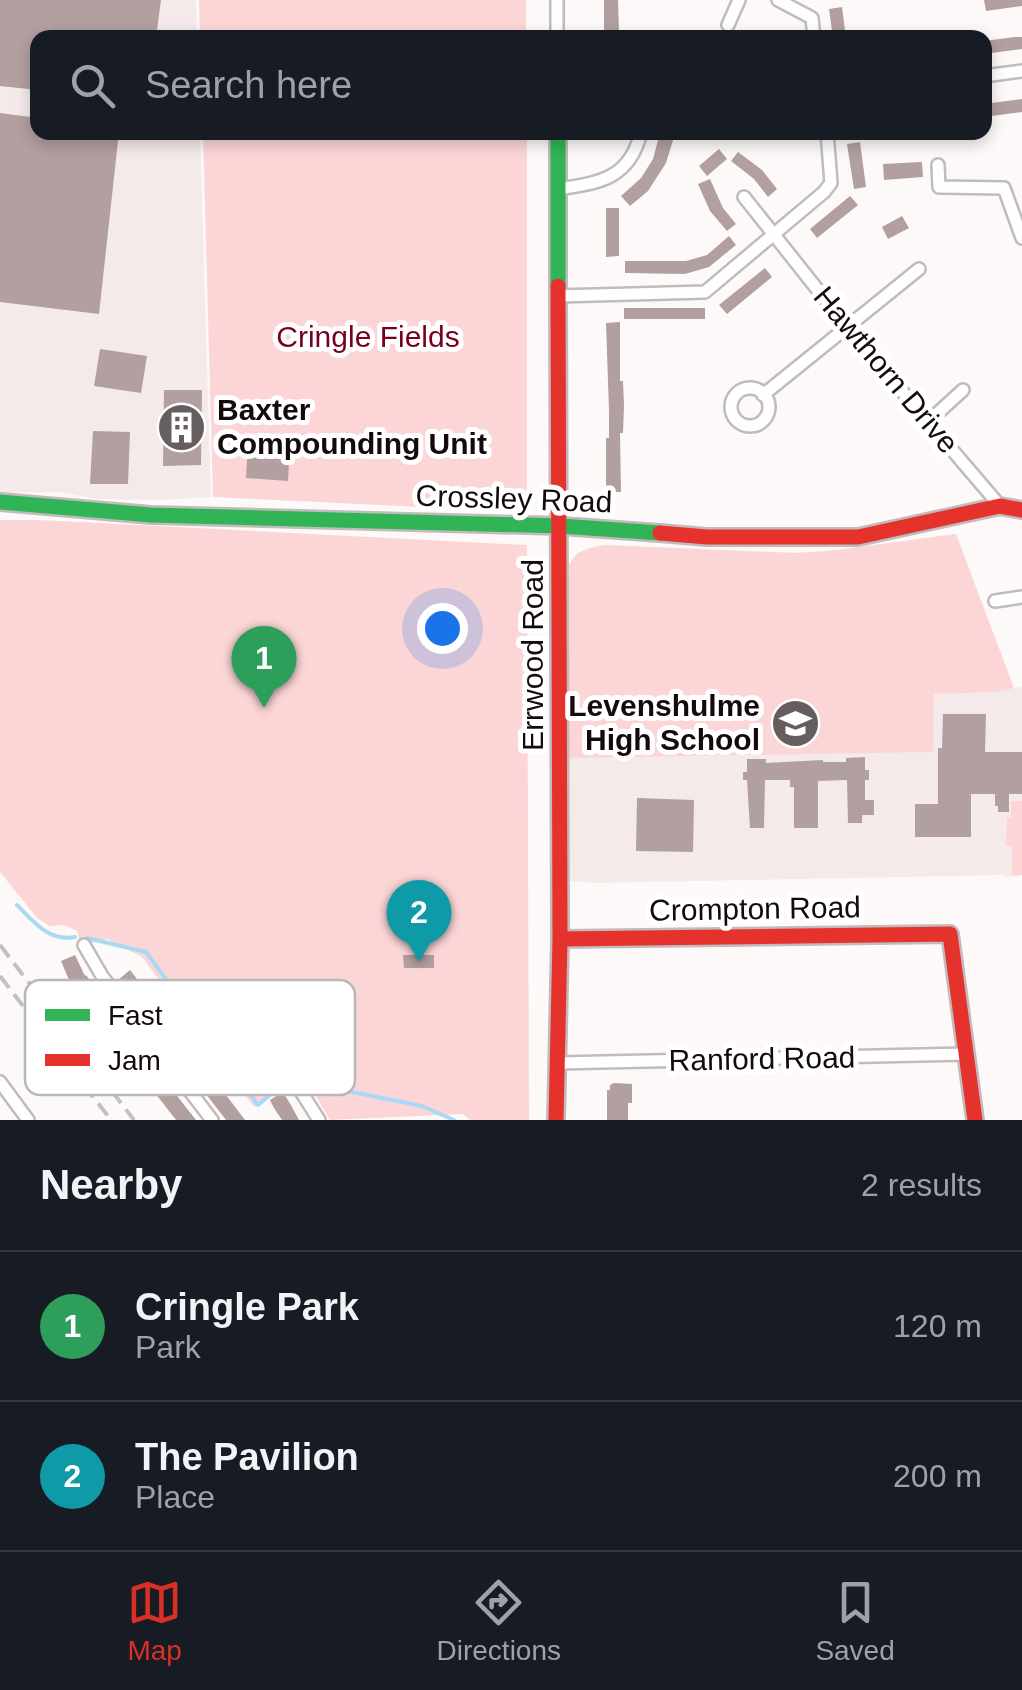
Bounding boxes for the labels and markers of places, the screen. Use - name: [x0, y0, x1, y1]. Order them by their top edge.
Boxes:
- place label: Baxter Compounding Unit: [217, 393, 487, 460]
- building icon: Baxter Compounding Unit: [156, 401, 208, 453]
- pin: 1: [232, 626, 296, 708]
- place label: Levenshulme High School: [568, 689, 760, 756]
- school or university icon: Levenshulme High School: [769, 697, 821, 749]
- pin: 2: [386, 880, 452, 962]

